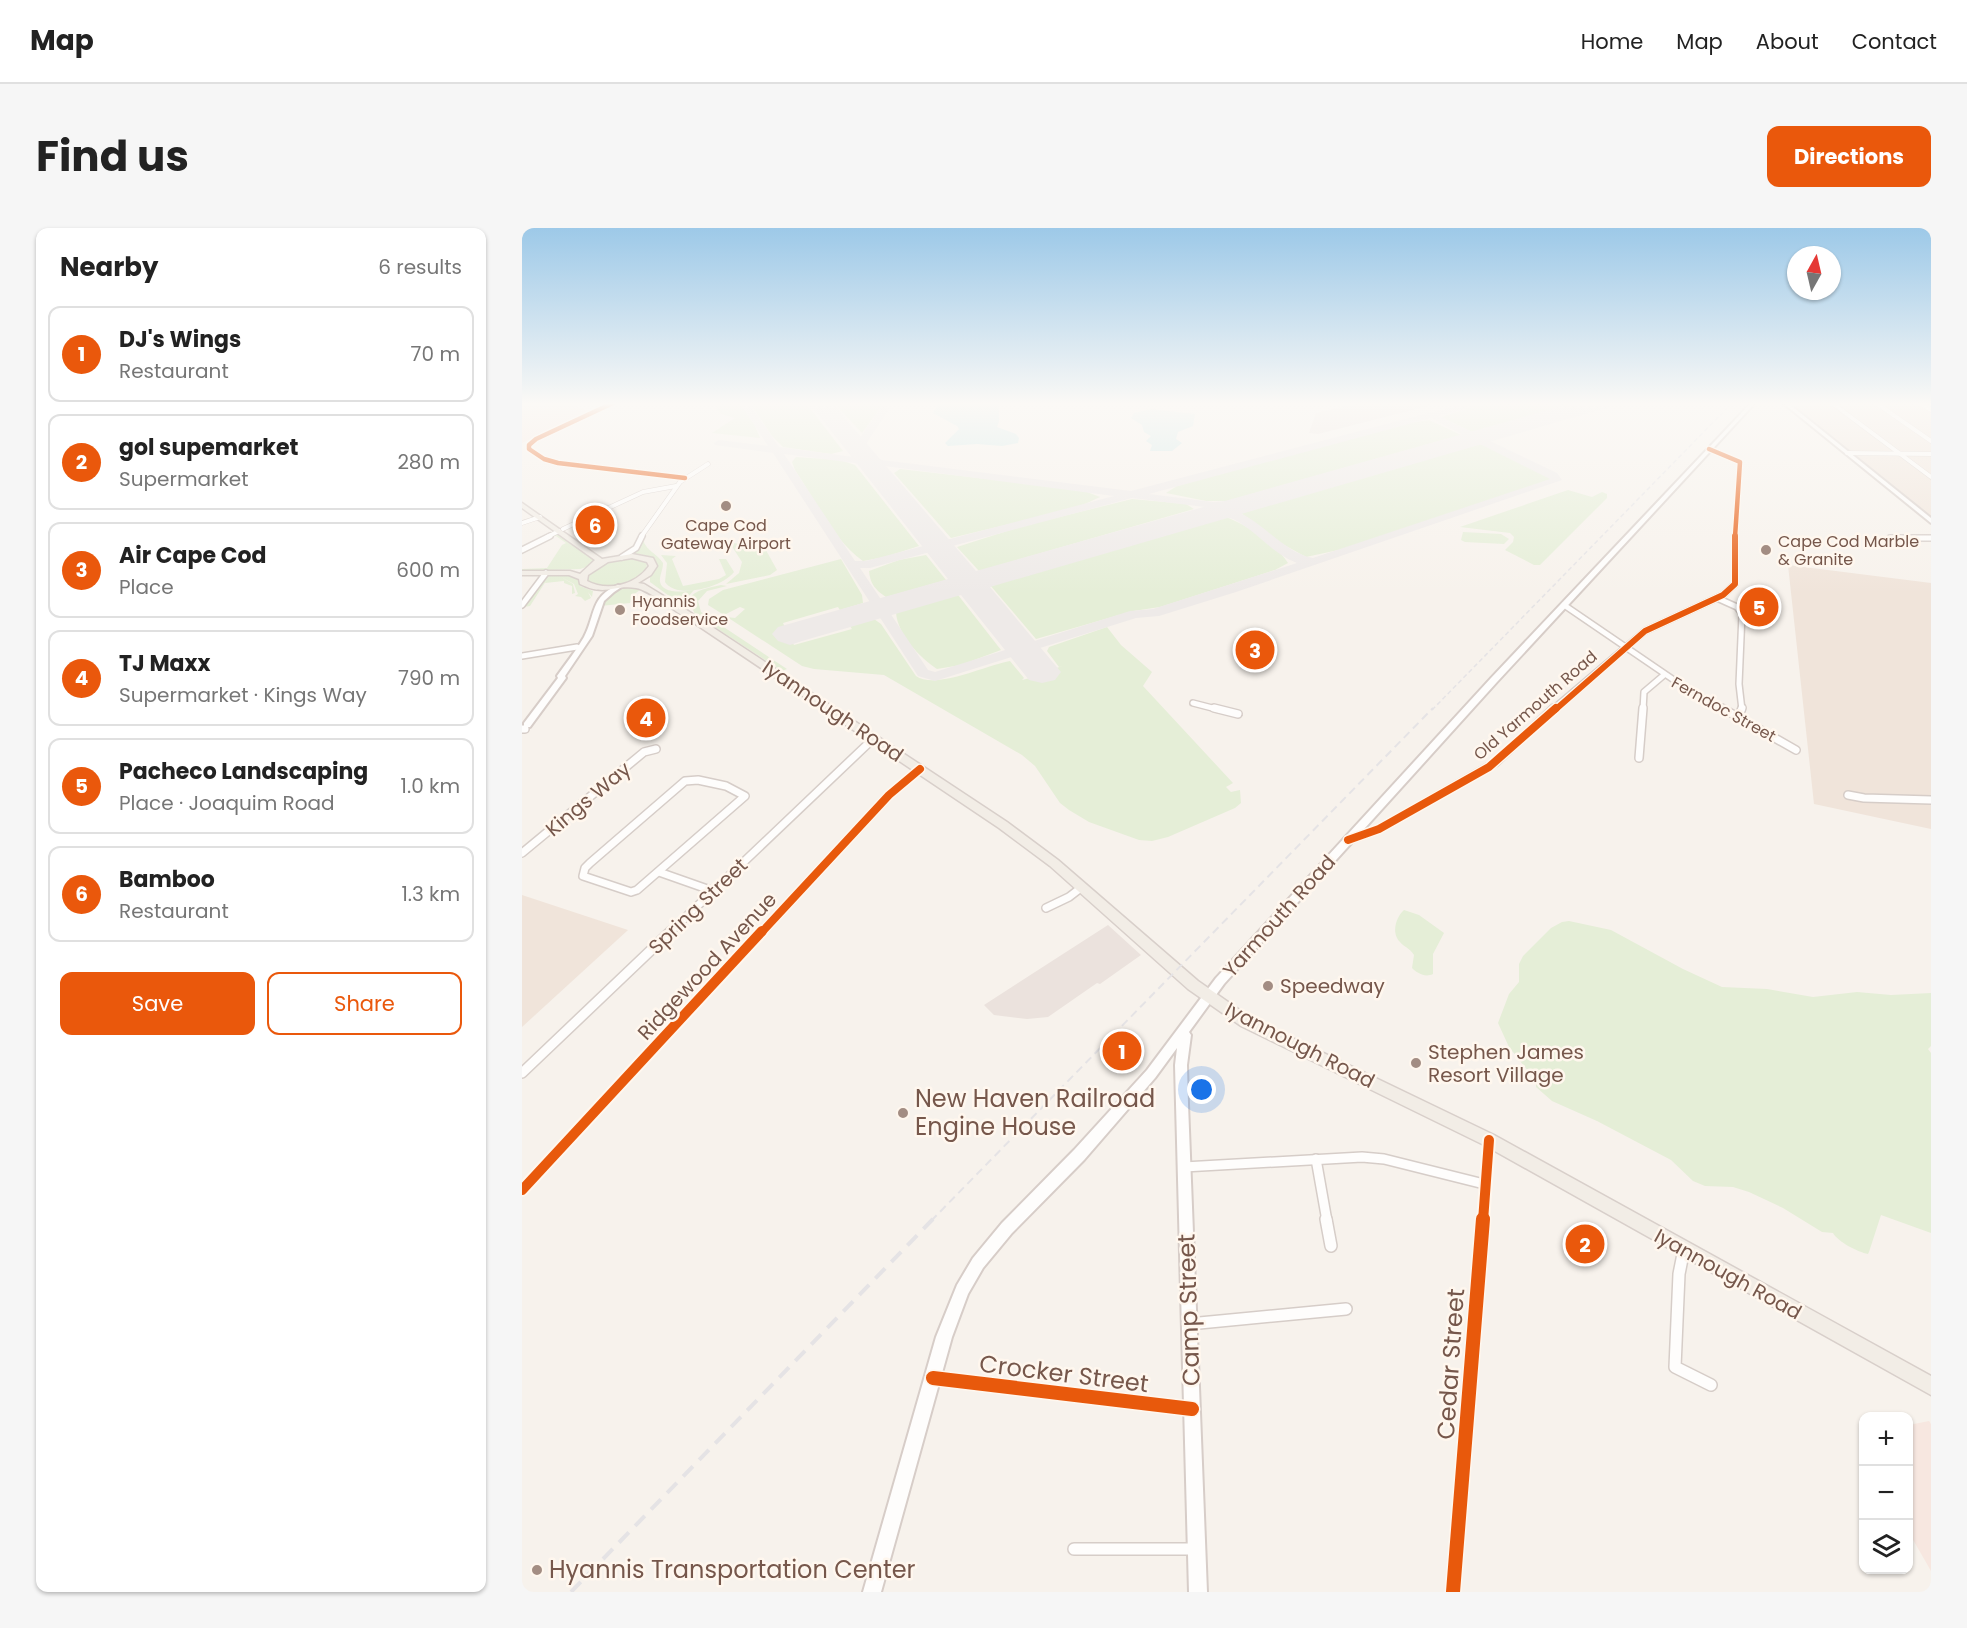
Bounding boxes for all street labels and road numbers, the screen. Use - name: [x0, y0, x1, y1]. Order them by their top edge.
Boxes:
- street label: Old Yarmouth Road: [1469, 645, 1602, 765]
- street label: Iyannough Road: [757, 653, 909, 769]
- street label: Ferndoc Street: [1667, 671, 1780, 748]
- street label: Kings Way: [539, 755, 637, 843]
- street label: Yarmouth Road: [1216, 849, 1342, 983]
- street label: Spring Street: [642, 852, 754, 960]
- street label: Ridgewood Avenue: [631, 886, 783, 1046]
- street label: Iyannough Road: [1220, 995, 1380, 1095]
- street label: Iyannough Road: [1649, 1222, 1807, 1326]
- street label: Camp Street: [1169, 1233, 1208, 1387]
- street label: Cedar Street: [1429, 1287, 1472, 1441]
- street label: Crocker Street: [978, 1347, 1151, 1400]

